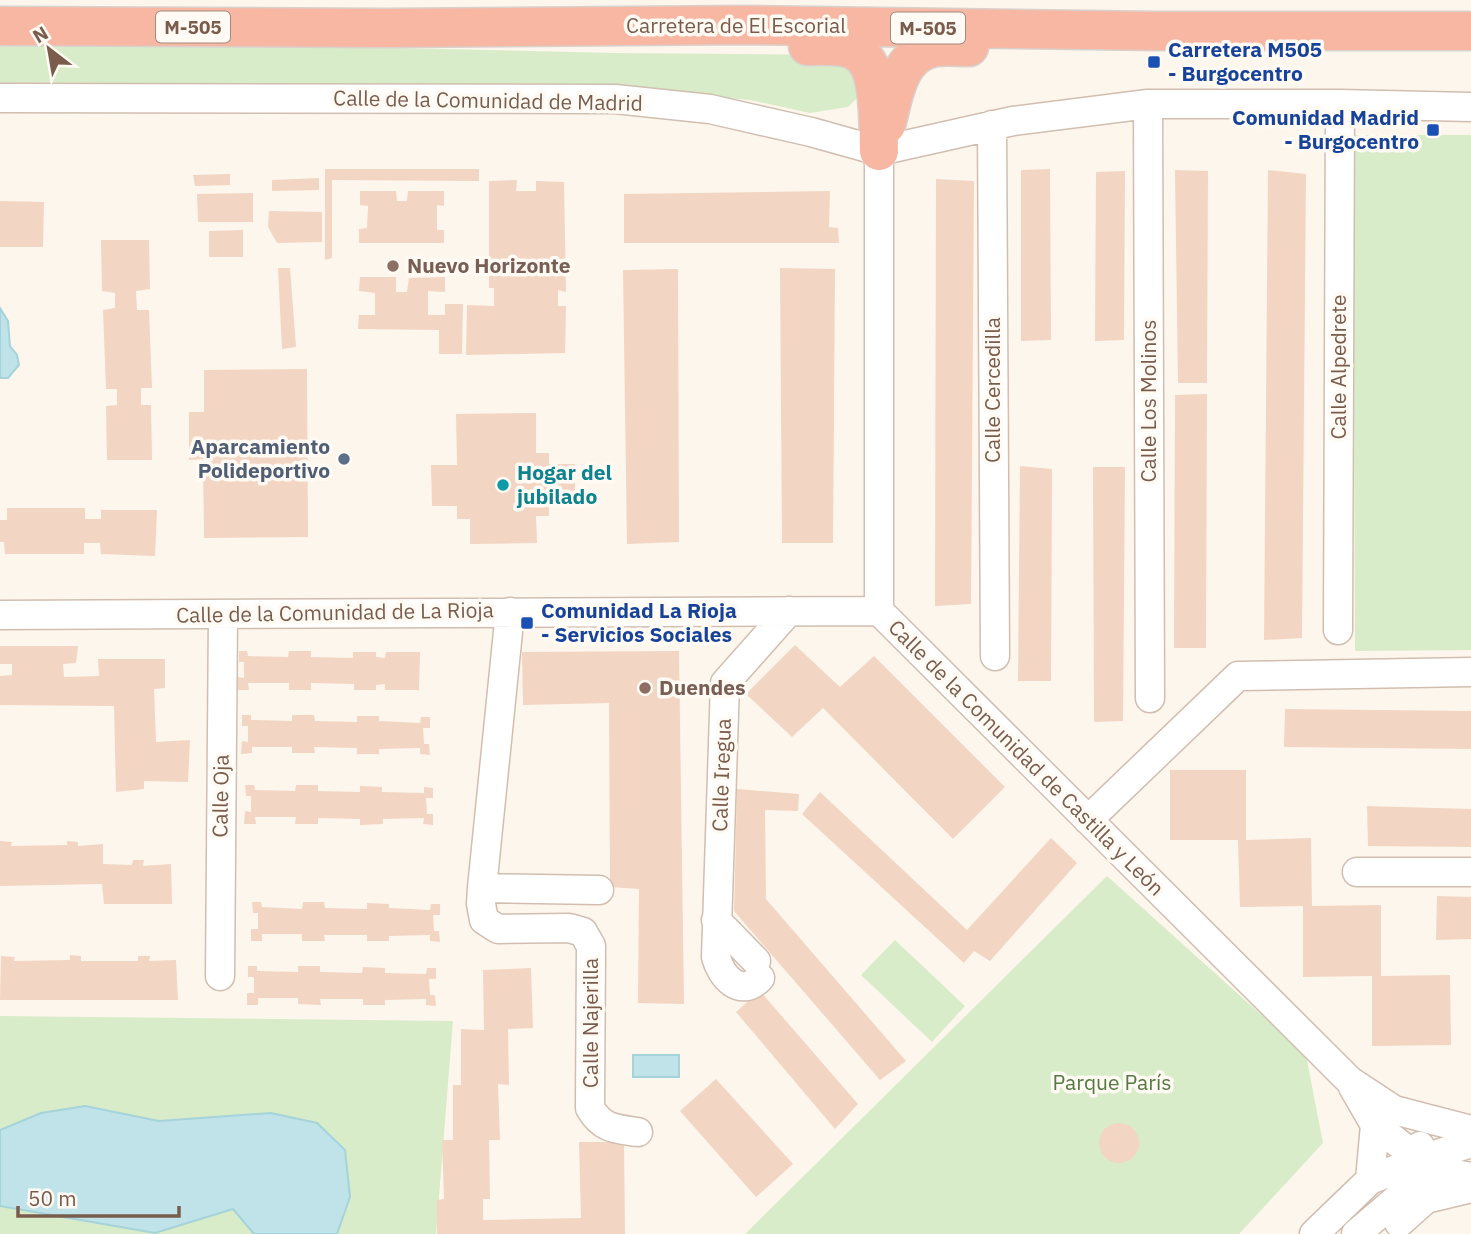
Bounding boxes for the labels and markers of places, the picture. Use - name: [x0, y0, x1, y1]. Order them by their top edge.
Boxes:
- place label: Carretera M505 - Burgocentro: [1168, 35, 1322, 87]
- marker: Carretera M505 - Burgocentro: [1146, 54, 1162, 70]
- place label: Comunidad Madrid - Burgocentro: [1232, 103, 1419, 155]
- marker: Comunidad Madrid - Burgocentro: [1425, 122, 1441, 138]
- place label: Nuevo Horizonte: [407, 251, 571, 279]
- marker: Nuevo Horizonte: [385, 258, 401, 274]
- place label: Aparcamiento Polideportivo: [191, 432, 330, 484]
- marker: Aparcamiento Polideportivo: [336, 451, 352, 467]
- place label: Hogar del jubilado: [516, 458, 612, 510]
- marker: Hogar del jubilado: [495, 477, 511, 493]
- place label: Comunidad La Rioja - Servicios Sociales: [541, 596, 737, 648]
- marker: Comunidad La Rioja - Servicios Sociales: [519, 615, 535, 631]
- place label: Duendes: [659, 673, 746, 701]
- marker: Duendes: [637, 680, 653, 696]

